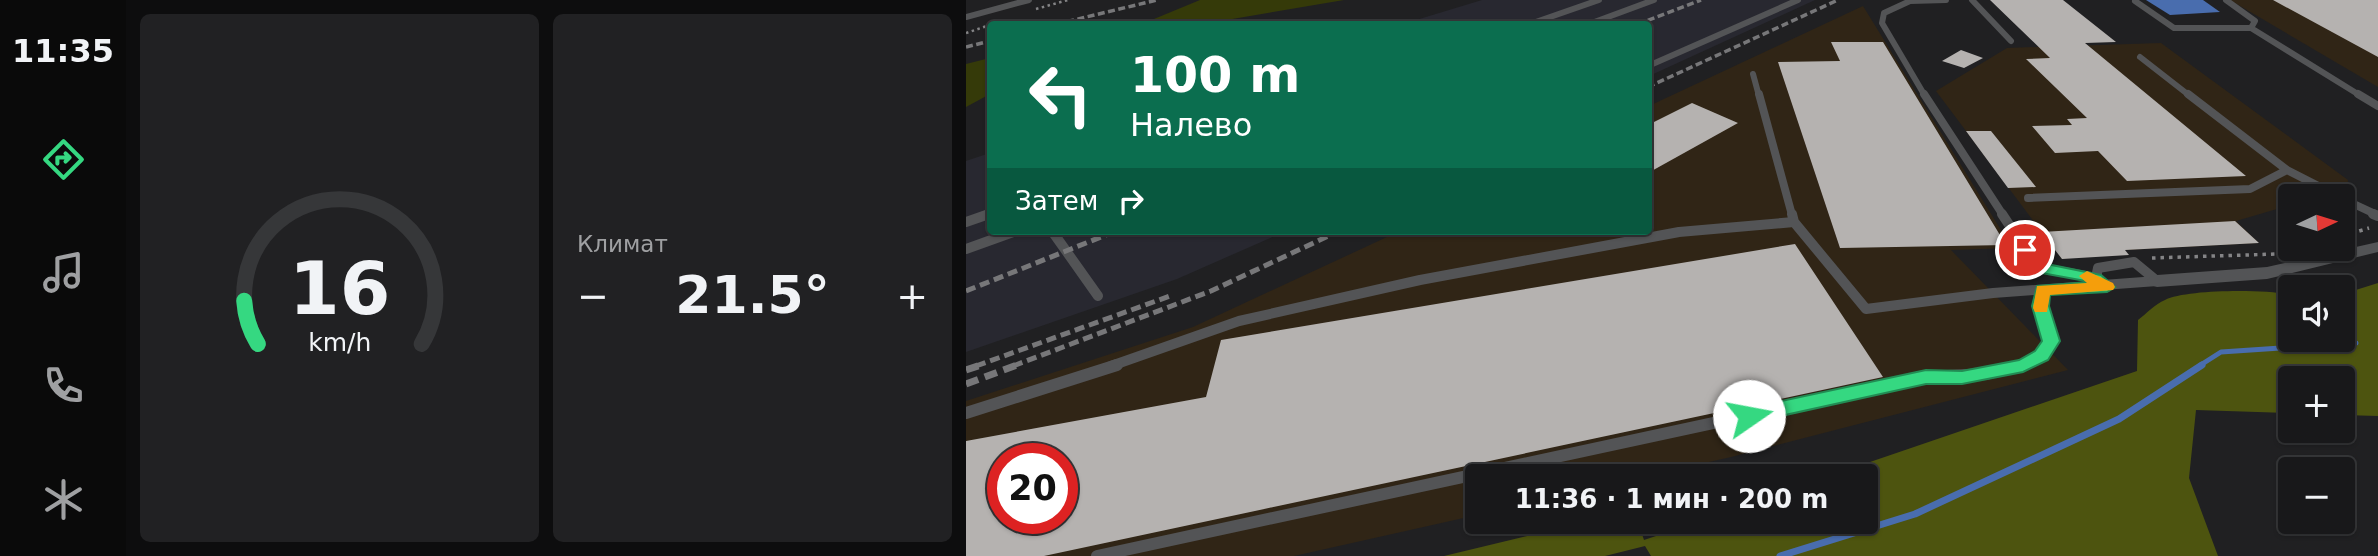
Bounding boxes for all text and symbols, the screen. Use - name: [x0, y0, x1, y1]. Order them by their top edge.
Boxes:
- text: 11:35: [12, 32, 114, 70]
- text: 100 m: [1130, 47, 1300, 104]
- icon: left: [1015, 49, 1106, 140]
- text: Налево: [1130, 106, 1252, 144]
- icon: directions: [39, 135, 88, 184]
- icon: right: [1112, 182, 1150, 220]
- north arrow: [2278, 184, 2356, 261]
- map controls: [2278, 184, 2355, 534]
- text: Затем: [1015, 186, 1098, 216]
- pin: [1995, 220, 2055, 280]
- text: Климат: [577, 231, 668, 257]
- icon: arrive: [2006, 231, 2044, 269]
- text: 16: [289, 246, 390, 331]
- icon: music: [39, 248, 88, 297]
- text: 21.5°: [675, 265, 830, 325]
- text: −: [577, 274, 609, 318]
- text: +: [896, 274, 928, 318]
- button: sound: [2278, 275, 2355, 352]
- text: km/h: [308, 328, 371, 357]
- icon: phone: [39, 361, 88, 410]
- button: +: [2278, 366, 2355, 443]
- position arrow: [1712, 379, 1786, 453]
- speed limit sign: 20: [987, 443, 1078, 534]
- button: −: [2278, 457, 2355, 534]
- icon: climate: [39, 475, 88, 524]
- text: 11:36 · 1 мин · 200 m: [1515, 484, 1828, 514]

